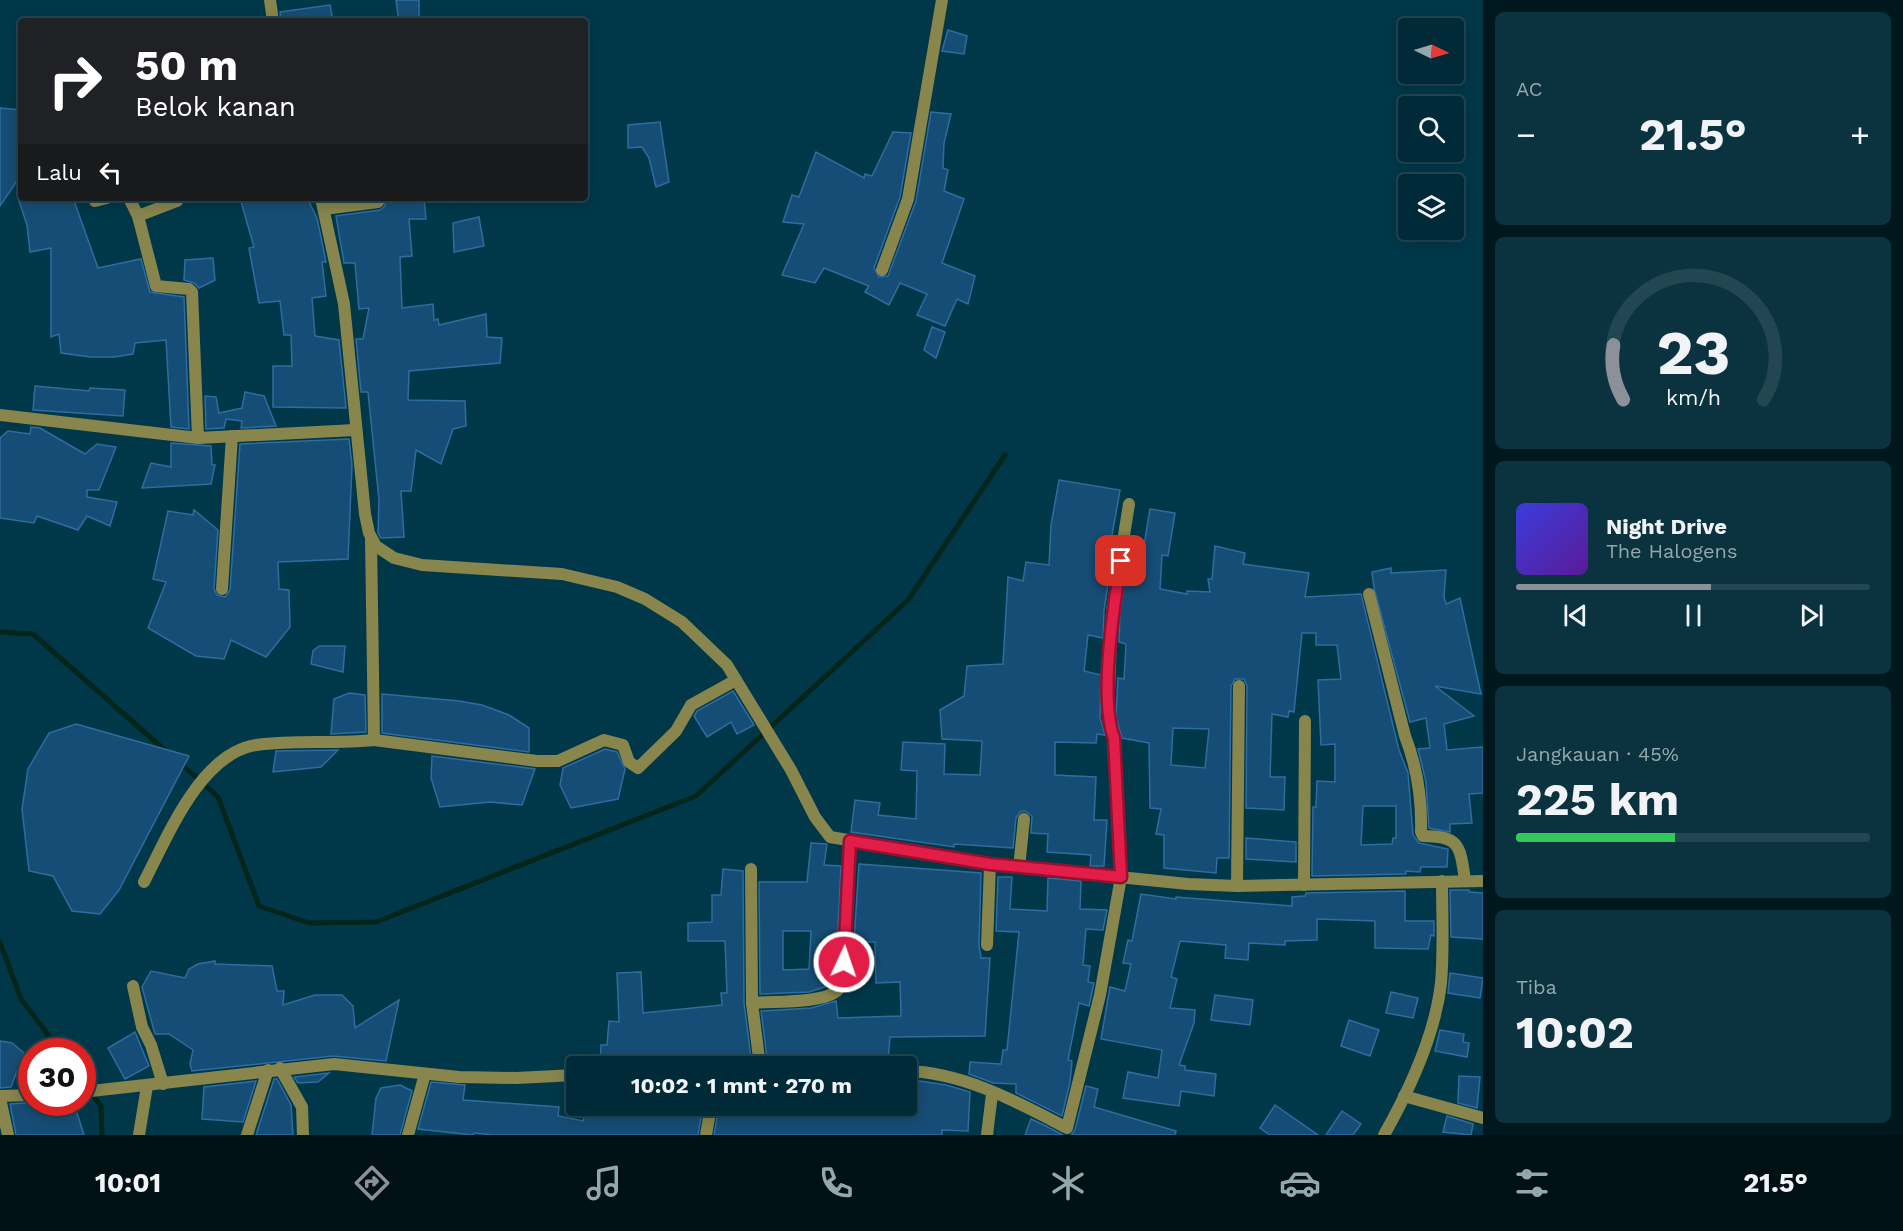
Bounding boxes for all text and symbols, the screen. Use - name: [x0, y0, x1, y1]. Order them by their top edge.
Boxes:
- north arrow: [1398, 18, 1464, 84]
- map controls: [1398, 18, 1464, 240]
- text: 50 m: [135, 41, 238, 90]
- icon: right: [36, 42, 114, 120]
- text: AC: [1516, 77, 1542, 101]
- text: Belok kanan: [135, 91, 296, 123]
- button: search: [1398, 96, 1464, 162]
- text: 21.5°: [1639, 108, 1747, 161]
- text: −: [1516, 115, 1536, 154]
- text: +: [1850, 115, 1870, 154]
- icon: left: [94, 156, 127, 189]
- text: Lalu: [36, 160, 82, 185]
- button: layers: [1398, 174, 1464, 240]
- text: 23: [1656, 316, 1730, 389]
- text: km/h: [1665, 385, 1721, 410]
- text: Night Drive: [1606, 514, 1727, 539]
- pin: [1095, 535, 1146, 586]
- text: The Halogens: [1606, 539, 1738, 563]
- icon: arrive: [1104, 544, 1137, 577]
- icon: previous: [1559, 599, 1592, 632]
- icon: pause: [1677, 599, 1710, 632]
- icon: next: [1795, 599, 1828, 632]
- text: Jangkauan · 45%: [1516, 742, 1679, 766]
- text: 225 km: [1516, 773, 1679, 826]
- position arrow: [812, 930, 876, 994]
- text: Tiba: [1516, 975, 1557, 999]
- text: 10:02: [1516, 1006, 1634, 1059]
- speed limit sign: 30: [18, 1038, 96, 1116]
- text: 10:02 · 1 mnt · 270 m: [631, 1073, 852, 1098]
- icon: directions: [351, 1162, 393, 1204]
- icon: music: [583, 1162, 625, 1204]
- icon: phone: [815, 1162, 857, 1204]
- icon: climate: [1047, 1162, 1089, 1204]
- icon: car: [1279, 1162, 1321, 1204]
- icon: filters: [1511, 1162, 1553, 1204]
- text: 10:01: [95, 1167, 161, 1199]
- text: 21.5°: [1743, 1167, 1808, 1199]

